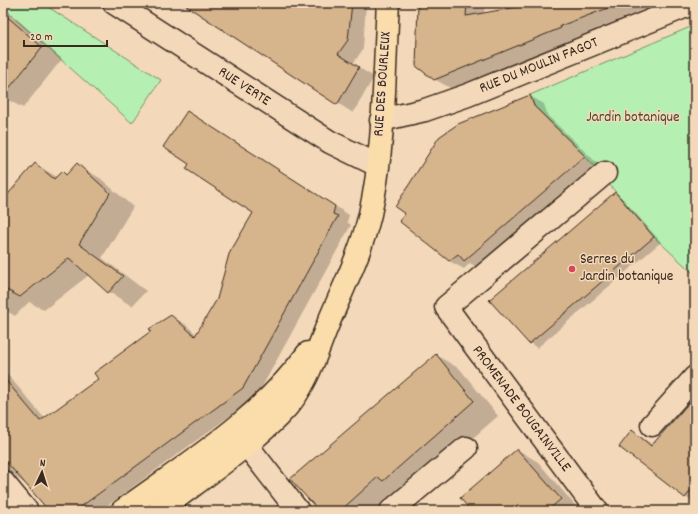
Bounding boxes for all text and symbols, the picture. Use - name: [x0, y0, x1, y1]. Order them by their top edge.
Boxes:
- scale bar: [24, 22, 107, 48]
- text: 20 m: [30, 29, 53, 46]
- street label: RUE DES BOURLEUX: [368, 31, 398, 137]
- street label: RUE DU MOULIN FAGOT: [476, 32, 602, 100]
- street label: RUE VERTE: [213, 62, 275, 112]
- park label: Jardin botanique: [586, 107, 680, 129]
- place label: Serres du Jardin botanique: [580, 249, 674, 288]
- marker: Serres du Jardin botanique: [567, 264, 577, 274]
- street label: PROMENADE BOUGAINVILLE: [466, 341, 576, 477]
- north arrow: [22, 452, 62, 492]
- text: N: [39, 456, 46, 472]

